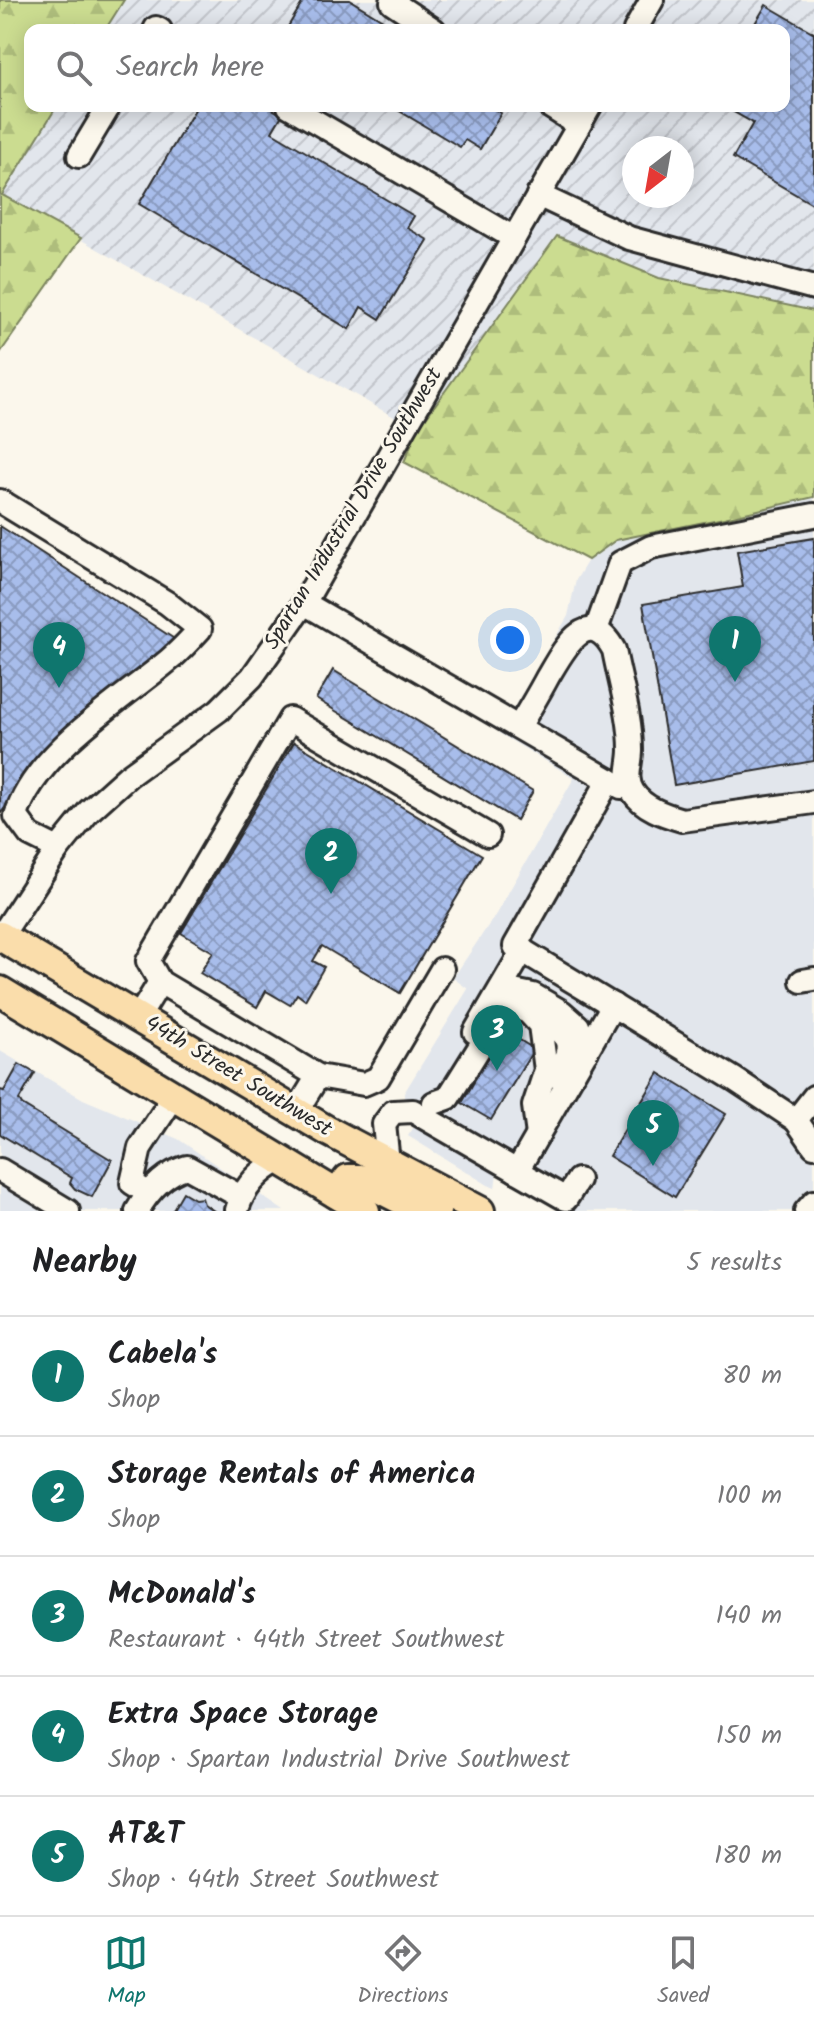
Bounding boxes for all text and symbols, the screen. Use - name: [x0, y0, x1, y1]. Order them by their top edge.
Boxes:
- search box: [24, 24, 790, 112]
- text: Search here: [116, 44, 264, 92]
- icon: search: [52, 46, 96, 90]
- north arrow: [622, 136, 694, 208]
- street label: Spartan Industrial Drive Southwest: [256, 361, 453, 657]
- pin: 1: [709, 616, 761, 682]
- your location: [490, 620, 530, 660]
- pin: 4: [33, 622, 85, 688]
- pin: 2: [305, 828, 357, 894]
- pin: 3: [471, 1005, 523, 1071]
- street label: 44th Street Southwest: [138, 1007, 339, 1147]
- pin: 5: [627, 1100, 679, 1166]
- text: Nearby: [32, 1236, 137, 1290]
- text: 5 results: [686, 1242, 782, 1284]
- text: Cabela's: [108, 1331, 217, 1379]
- text: 1: [54, 1355, 62, 1397]
- text: 80 m: [722, 1355, 782, 1397]
- text: Shop: [108, 1379, 160, 1421]
- text: Storage Rentals of America: [108, 1451, 475, 1499]
- text: 2: [50, 1475, 66, 1517]
- text: 100 m: [717, 1475, 782, 1517]
- text: Shop: [108, 1499, 160, 1541]
- text: McDonald's: [108, 1571, 256, 1619]
- text: 3: [51, 1595, 65, 1637]
- text: 140 m: [715, 1595, 782, 1637]
- text: Restaurant · 44th Street Southwest: [108, 1619, 504, 1661]
- text: Extra Space Storage: [108, 1691, 378, 1739]
- text: 4: [51, 1715, 65, 1757]
- text: 150 m: [716, 1715, 782, 1757]
- text: Shop · Spartan Industrial Drive Southwest: [108, 1739, 570, 1781]
- text: AT&T: [108, 1811, 183, 1859]
- text: 5: [51, 1835, 65, 1877]
- text: 180 m: [714, 1835, 782, 1877]
- text: Shop · 44th Street Southwest: [108, 1859, 439, 1901]
- tab: Map: [104, 1931, 148, 2014]
- tab: Directions: [357, 1931, 449, 2014]
- tab: Saved: [657, 1931, 710, 2014]

